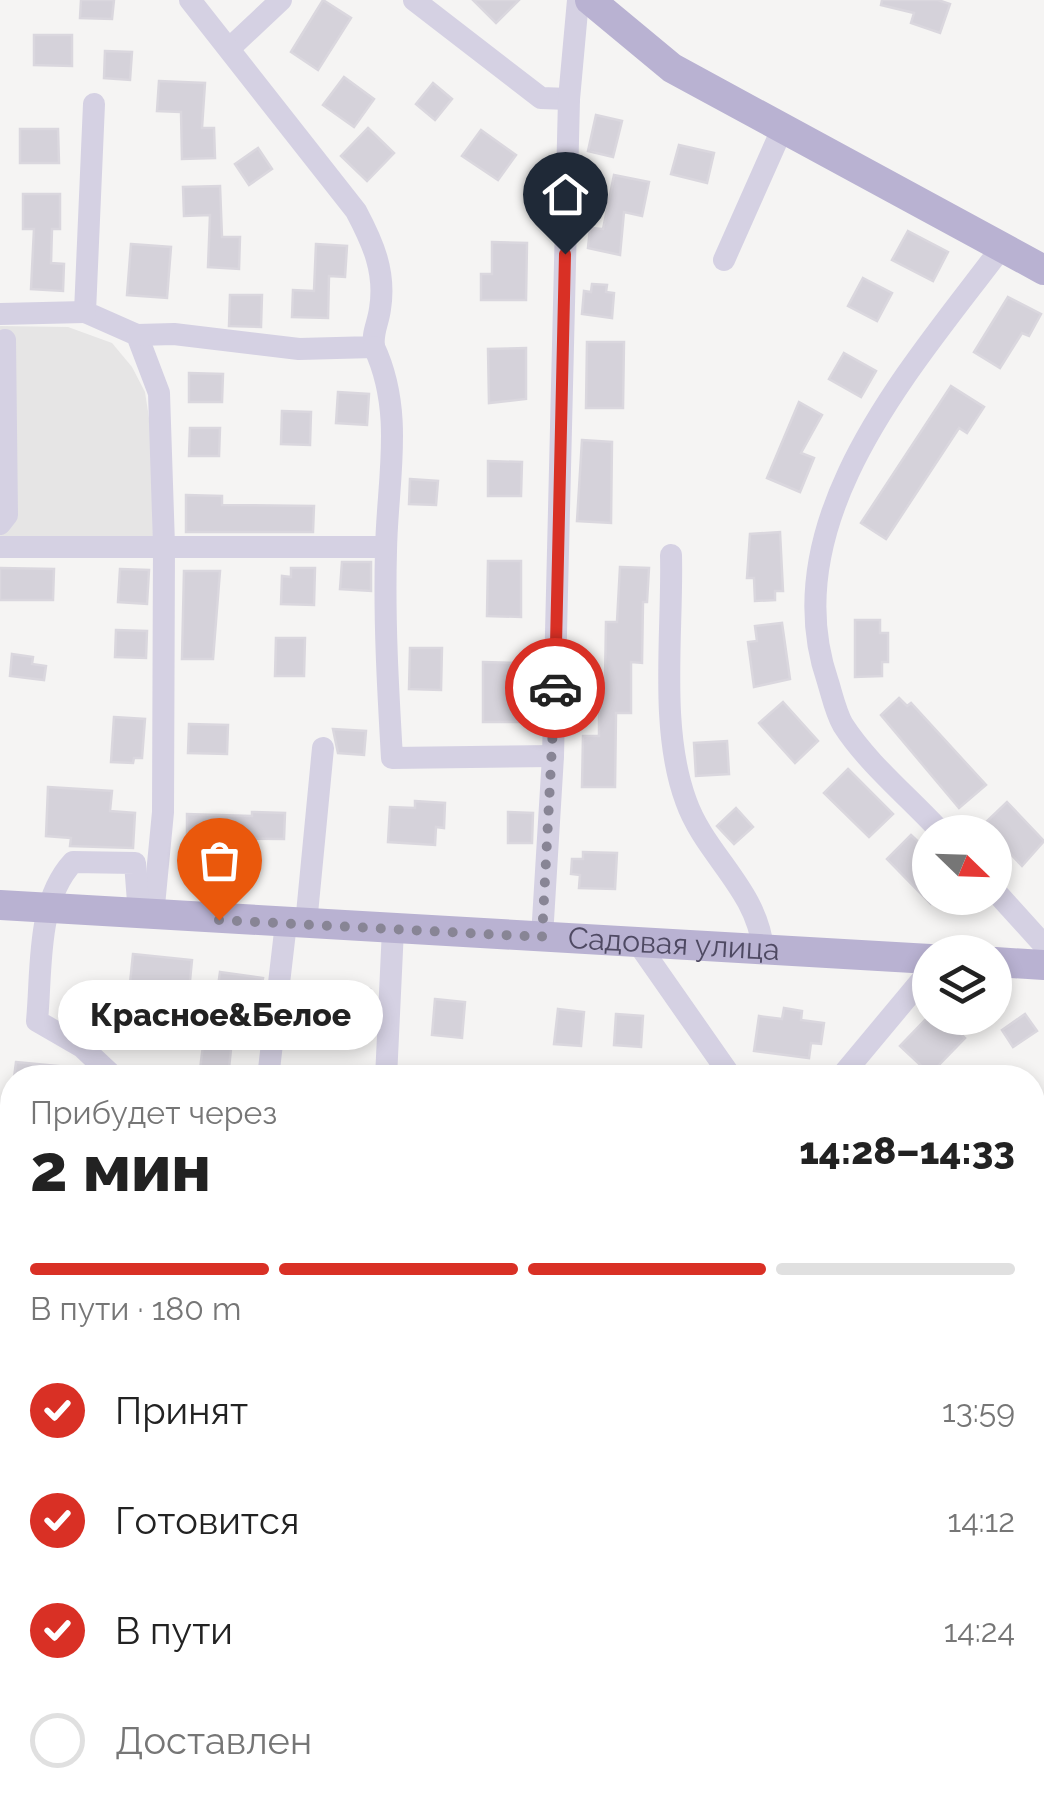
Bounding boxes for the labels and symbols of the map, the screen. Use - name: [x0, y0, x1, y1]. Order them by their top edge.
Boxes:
- pin: [523, 152, 608, 255]
- courier: [505, 638, 605, 738]
- north arrow: [912, 815, 1012, 915]
- pin: [177, 818, 262, 921]
- street label: Садовая улица: [567, 920, 781, 967]
- callout: Красное&Белое: [56, 980, 382, 1050]

